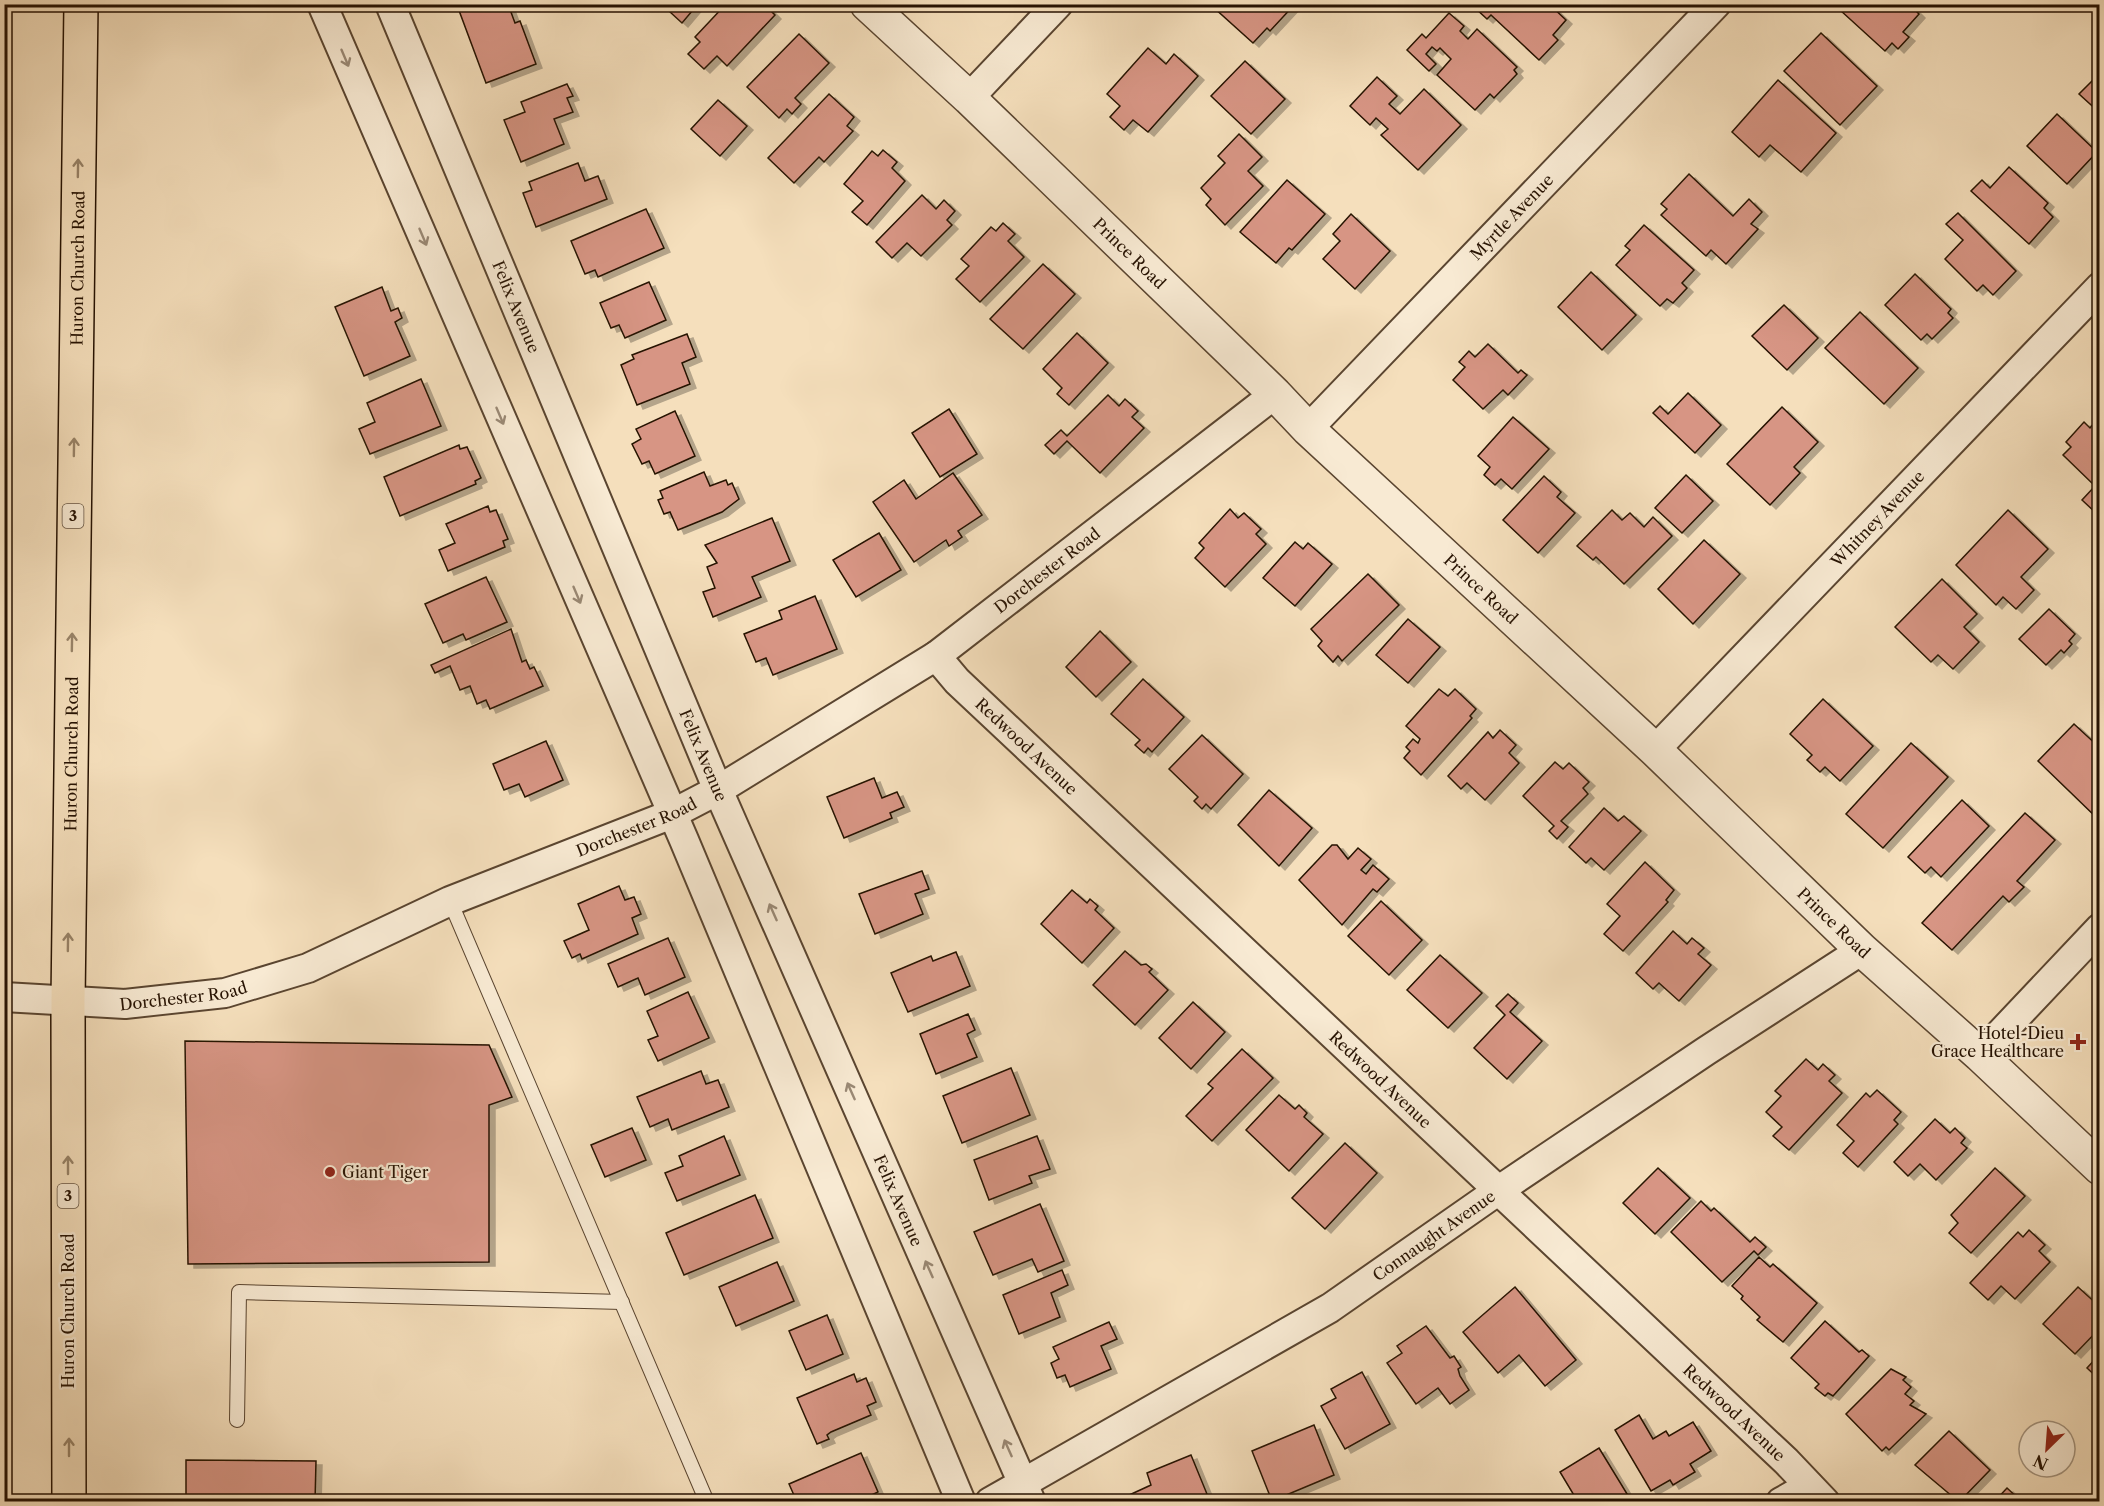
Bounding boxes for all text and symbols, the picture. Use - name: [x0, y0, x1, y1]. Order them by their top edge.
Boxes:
- one-way arrow: [340, 49, 351, 67]
- one-way arrow: [72, 159, 84, 179]
- street label: Myrtle Avenue: [1466, 170, 1557, 264]
- street label: Huron Church Road: [67, 190, 89, 346]
- street label: Prince Road: [1089, 214, 1170, 293]
- one-way arrow: [417, 228, 429, 246]
- street label: Felix Avenue: [488, 258, 544, 356]
- one-way arrow: [495, 407, 506, 425]
- one-way arrow: [68, 438, 80, 458]
- street label: Whitney Avenue: [1826, 466, 1928, 572]
- road number: 3: [62, 504, 84, 528]
- street label: Dorchester Road: [990, 523, 1104, 617]
- street label: Prince Road: [1440, 550, 1522, 628]
- one-way arrow: [572, 586, 583, 604]
- one-way arrow: [66, 633, 78, 653]
- street label: Huron Church Road: [60, 676, 82, 832]
- street label: Redwood Avenue: [971, 694, 1082, 799]
- street label: Felix Avenue: [675, 706, 732, 804]
- street label: Dorchester Road: [573, 793, 700, 861]
- street label: Prince Road: [1793, 883, 1875, 963]
- one-way arrow: [767, 903, 778, 922]
- one-way arrow: [62, 933, 74, 953]
- street label: Dorchester Road: [118, 977, 250, 1015]
- place label: Hotel-Dieu Grace Healthcare: [1931, 1023, 2064, 1061]
- street label: Redwood Avenue: [1325, 1027, 1436, 1132]
- marker: Hotel-Dieu Grace Healthcare: [2069, 1033, 2087, 1051]
- one-way arrow: [845, 1082, 857, 1100]
- street label: Felix Avenue: [870, 1152, 927, 1249]
- one-way arrow: [62, 1156, 74, 1176]
- place label: Giant Tiger: [342, 1162, 429, 1182]
- marker: Giant Tiger: [323, 1165, 337, 1179]
- road number: 3: [58, 1184, 78, 1208]
- street label: Connaught Avenue: [1368, 1186, 1499, 1285]
- street label: Huron Church Road: [58, 1233, 78, 1388]
- one-way arrow: [923, 1261, 935, 1279]
- street label: Redwood Avenue: [1679, 1360, 1790, 1465]
- north arrow: [2017, 1419, 2077, 1479]
- one-way arrow: [63, 1437, 75, 1457]
- one-way arrow: [1001, 1439, 1013, 1457]
- text: N: [2030, 1451, 2051, 1475]

